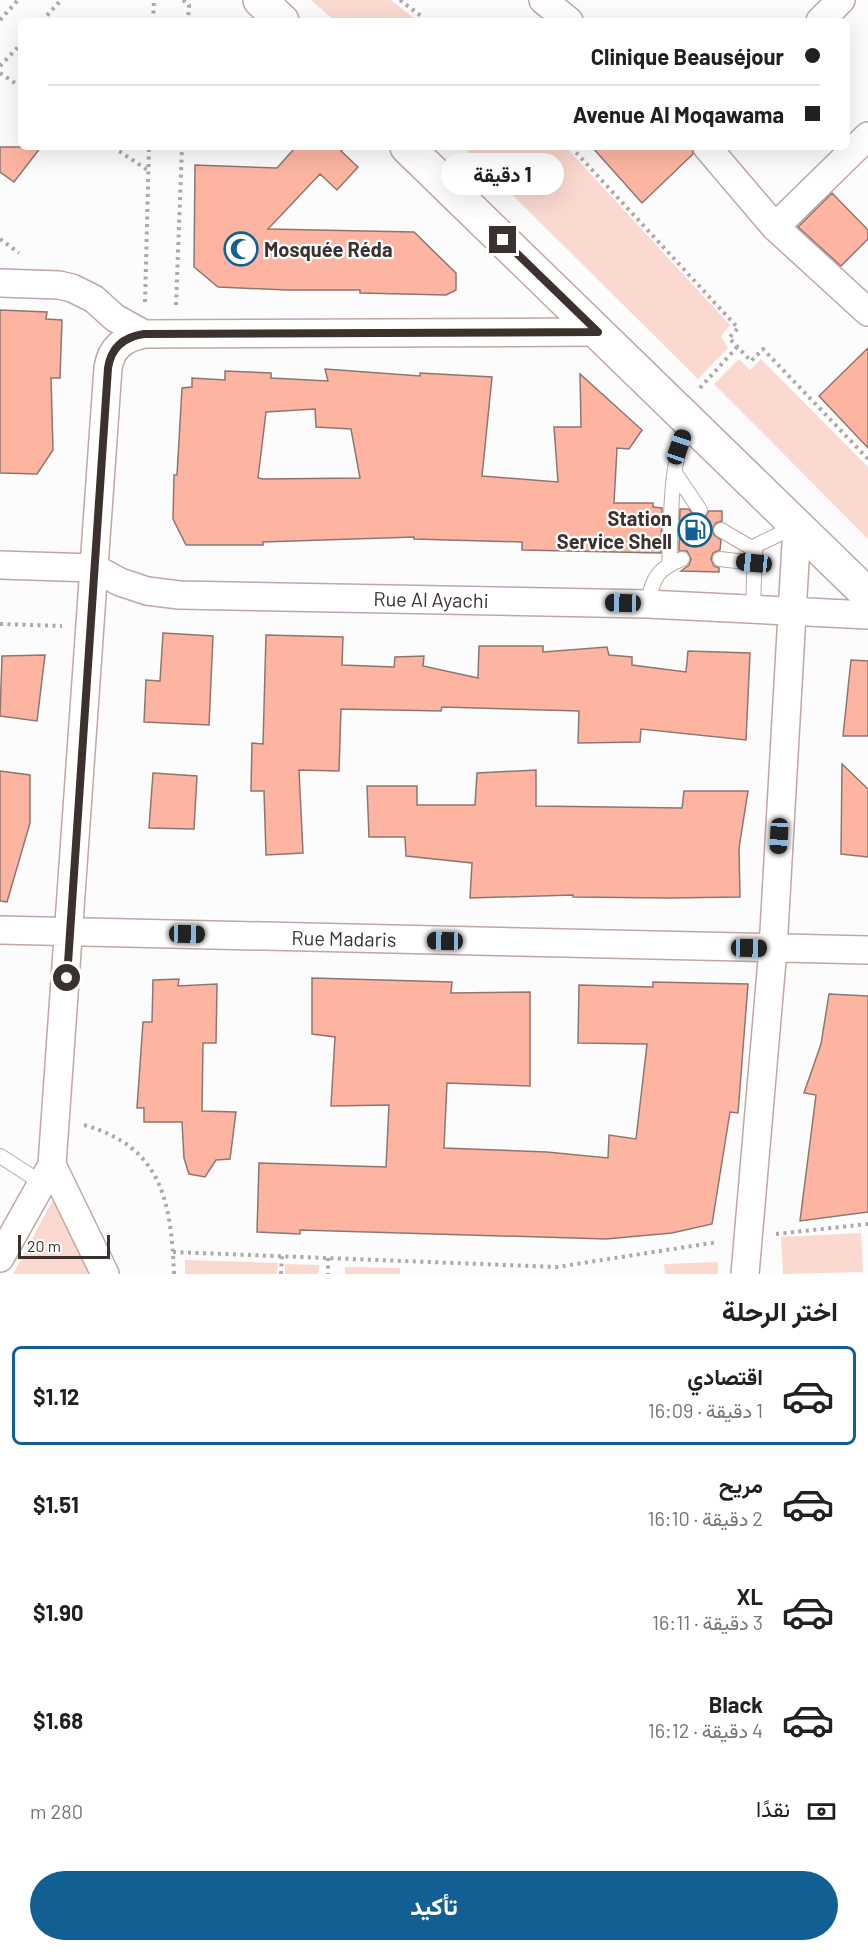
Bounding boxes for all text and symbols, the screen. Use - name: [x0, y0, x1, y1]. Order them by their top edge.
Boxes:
- text: Clinique Beauséjour: [591, 43, 784, 69]
- text: Avenue Al Moqawama: [573, 101, 784, 127]
- callout: 1 دقيقة: [442, 153, 564, 195]
- text: 1 دقيقة: [473, 162, 532, 186]
- route end: [489, 226, 516, 253]
- mosque icon: Mosquée Réda: [223, 231, 259, 267]
- place label: Mosquée Réda: [264, 237, 392, 261]
- car: [665, 427, 693, 467]
- place label: Station Service Shell: [557, 506, 672, 553]
- fuel station icon: Station Service Shell: [677, 512, 713, 548]
- car: [735, 552, 773, 574]
- street label: Rue Al Ayachi: [373, 586, 489, 612]
- car: [605, 594, 641, 612]
- car: [769, 818, 789, 854]
- car: [169, 925, 205, 943]
- street label: Rue Madaris: [291, 925, 397, 951]
- car: [427, 932, 463, 950]
- car: [731, 939, 767, 957]
- route start: [53, 964, 80, 991]
- scale bar: [18, 1232, 110, 1260]
- text: 20 m: [27, 1236, 61, 1255]
- text: اختر الرحلة: [722, 1294, 838, 1326]
- text: اقتصادي: [687, 1363, 763, 1389]
- icon: car: [781, 1369, 835, 1423]
- text: $1.12: [33, 1383, 79, 1409]
- text: 1 دقيقة · 16:09: [648, 1398, 763, 1422]
- text: مريح: [719, 1471, 763, 1497]
- icon: car: [781, 1477, 835, 1531]
- text: $1.51: [33, 1491, 79, 1517]
- text: 2 دقيقة · 16:10: [647, 1506, 763, 1530]
- text: XL: [737, 1583, 763, 1609]
- icon: car: [781, 1585, 835, 1639]
- text: $1.90: [33, 1599, 84, 1625]
- text: 3 دقيقة · 16:11: [652, 1610, 763, 1634]
- text: Black: [709, 1691, 763, 1717]
- icon: car: [781, 1693, 835, 1747]
- text: $1.68: [33, 1707, 83, 1733]
- text: 4 دقيقة · 16:12: [648, 1718, 763, 1742]
- text: نقدًا: [756, 1795, 790, 1821]
- icon: cash: [805, 1795, 838, 1828]
- text: 280 m: [30, 1799, 83, 1823]
- button: تأكيد: [30, 1871, 838, 1940]

